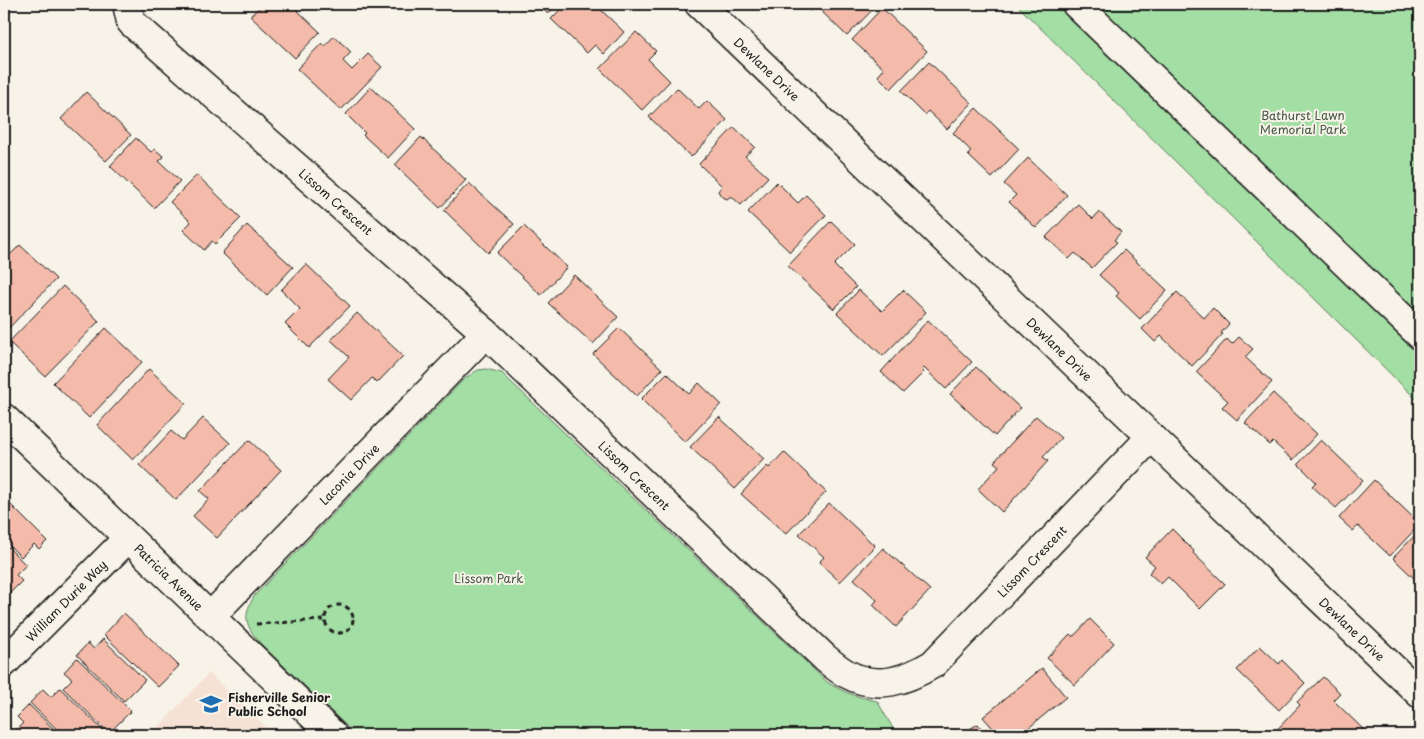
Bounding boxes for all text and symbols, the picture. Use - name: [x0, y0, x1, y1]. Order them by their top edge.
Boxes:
- street label: Dewlane Drive: [730, 33, 804, 105]
- park label: Bathurst Lawn Memorial Park: [1260, 106, 1346, 138]
- street label: Lissom Crescent: [295, 164, 377, 239]
- street label: Dewlane Drive: [1023, 313, 1096, 385]
- street label: Lissom Crescent: [595, 437, 674, 514]
- street label: Laconia Drive: [315, 439, 383, 509]
- street label: Lissom Crescent: [993, 521, 1071, 601]
- street label: Patricia Avenue: [130, 539, 208, 615]
- street label: William Durie Way: [21, 555, 111, 646]
- park label: Lissom Park: [454, 569, 524, 587]
- street label: Dewlane Drive: [1315, 593, 1389, 665]
- place label: Fisherville Senior Public School: [228, 688, 331, 720]
- school or university icon: Fisherville Senior Public School: [198, 691, 224, 717]

